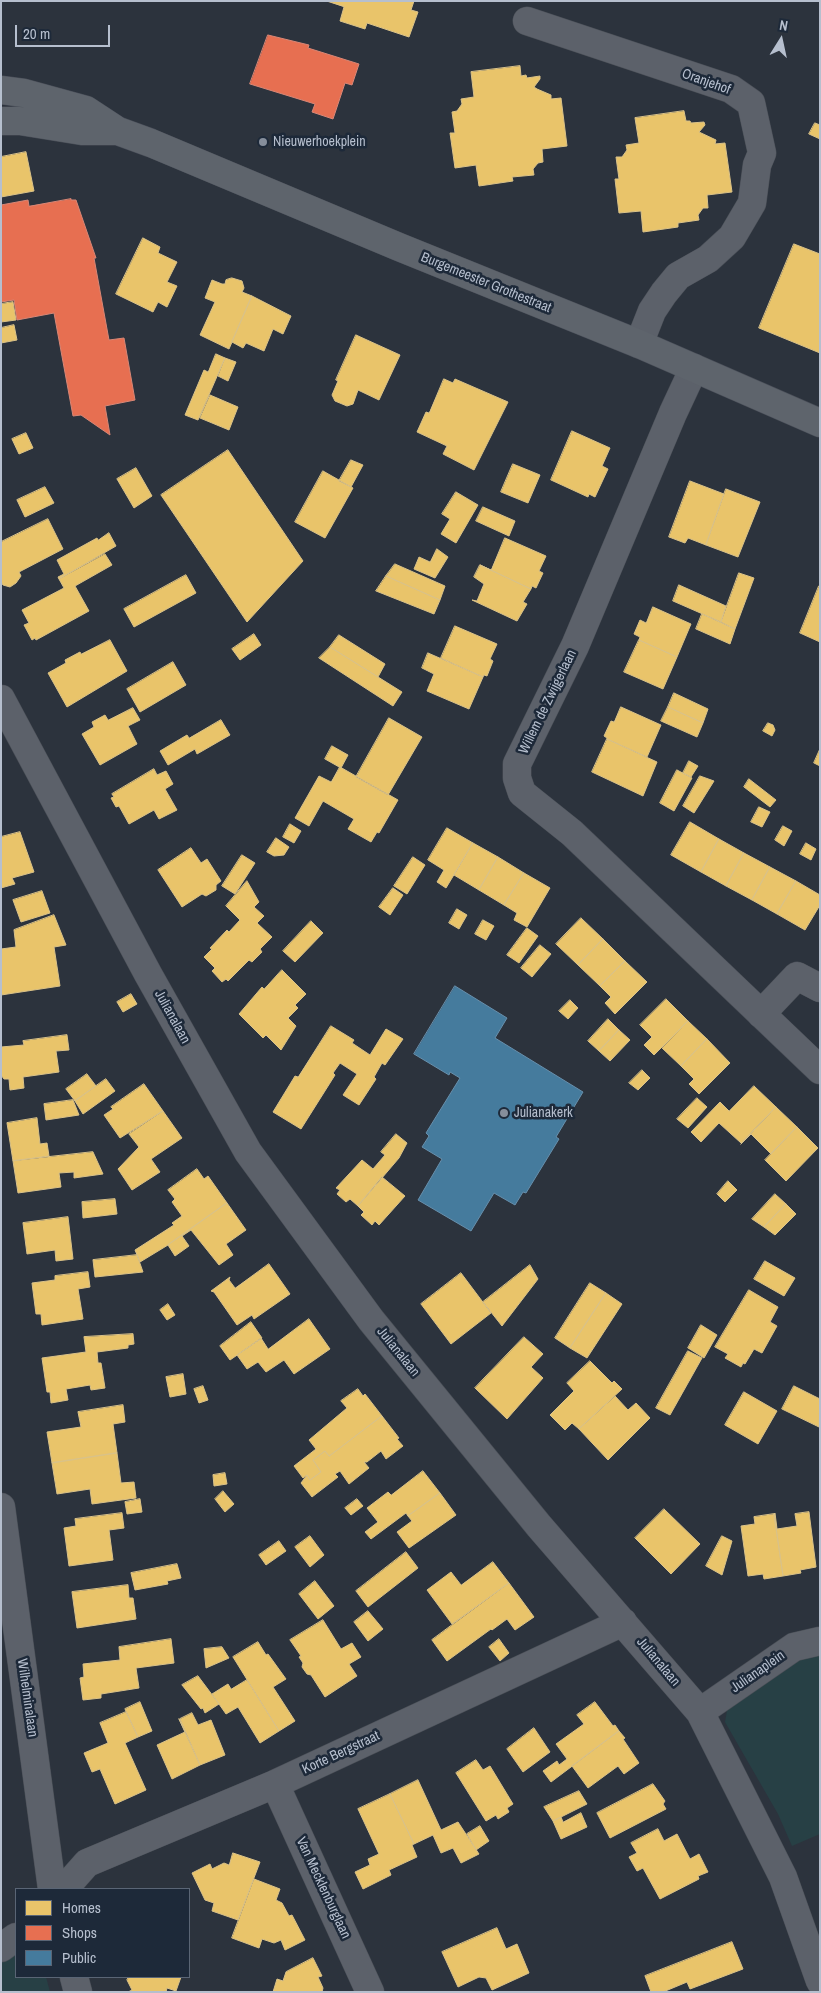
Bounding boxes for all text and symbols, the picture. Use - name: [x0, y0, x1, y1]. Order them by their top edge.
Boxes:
- scale bar: [18, 15, 112, 47]
- north arrow: [756, 15, 806, 65]
- text: N: [778, 16, 789, 35]
- text: 20 m: [23, 23, 50, 44]
- street label: Oranjehof: [679, 65, 733, 99]
- place label: Nieuwerhoekplein: [273, 134, 366, 150]
- marker: Nieuwerhoekplein: [257, 136, 269, 148]
- street label: Burgemeester Grothestraat: [418, 249, 554, 317]
- street label: Willem de Zwijgerlaan: [516, 647, 580, 757]
- street label: Julianalaan: [150, 987, 194, 1047]
- place label: Julianakerk: [514, 1105, 573, 1121]
- marker: Julianakerk: [498, 1107, 510, 1119]
- street label: Julianalaan: [373, 1324, 423, 1380]
- street label: Julianalaan: [633, 1634, 683, 1690]
- street label: Julianaplein: [728, 1647, 788, 1697]
- street label: Wilhelminalaan: [13, 1658, 41, 1738]
- street label: Korte Bergstraat: [300, 1728, 382, 1778]
- street label: Van Mecklenburglaan: [292, 1835, 354, 1941]
- legend: [15, 1888, 190, 1978]
- text: Homes: [62, 1897, 101, 1918]
- text: Shops: [62, 1922, 97, 1943]
- text: Public: [62, 1947, 96, 1968]

